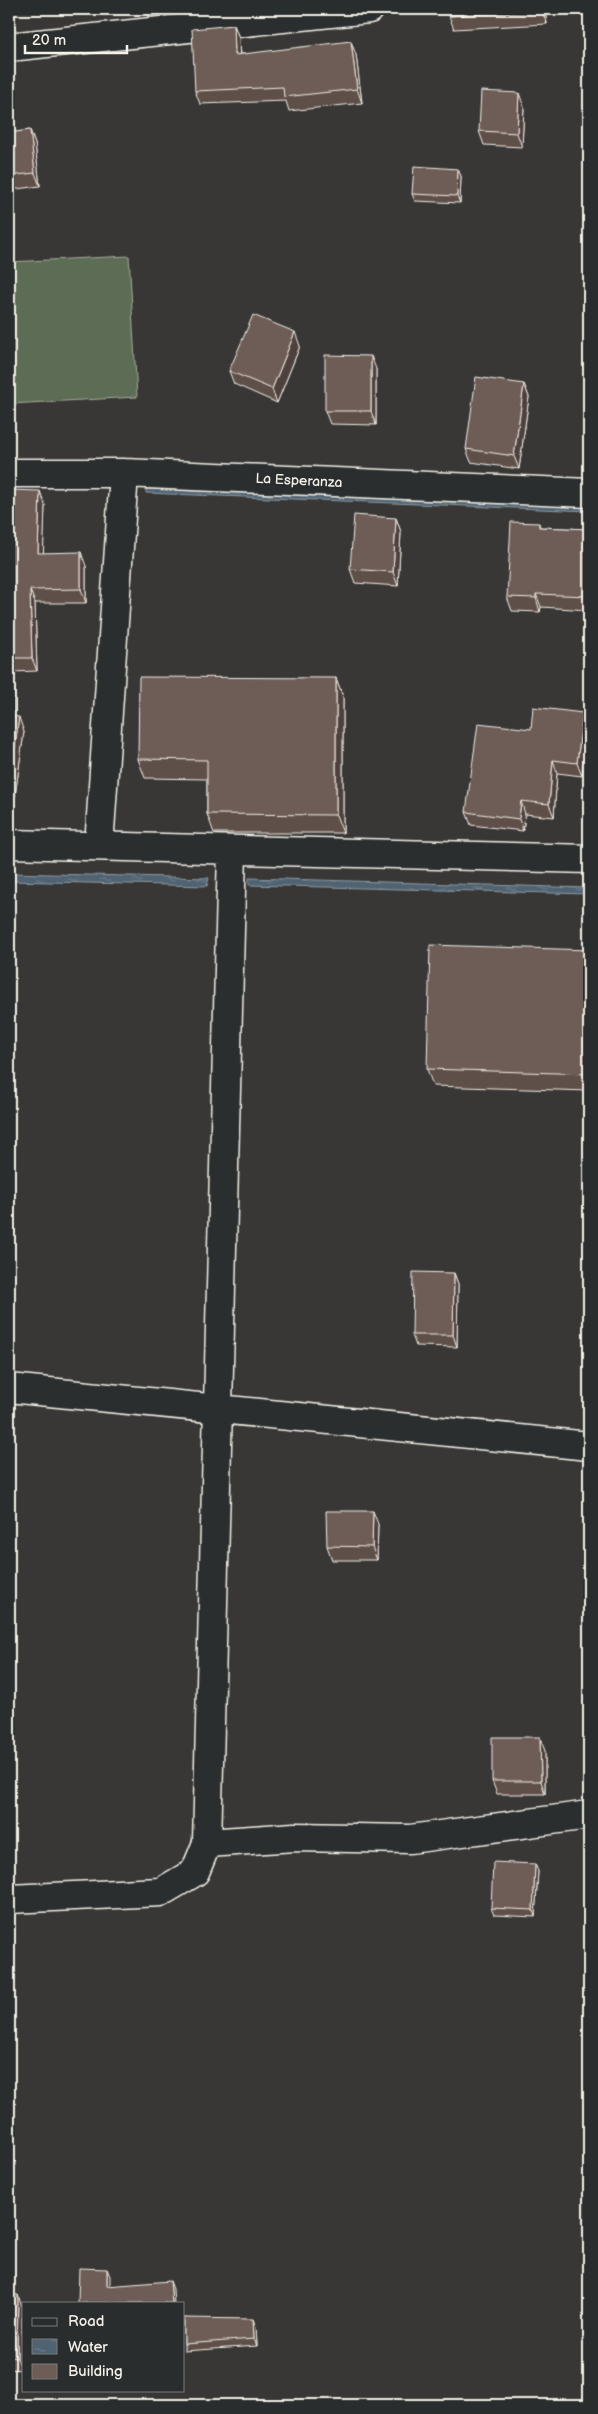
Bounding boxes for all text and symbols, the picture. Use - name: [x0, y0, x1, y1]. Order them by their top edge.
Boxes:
- scale bar: [25, 22, 128, 54]
- text: 20 m: [32, 31, 66, 50]
- street label: La Esperanza: [255, 470, 343, 491]
- legend: [22, 2302, 185, 2392]
- text: Road: [68, 2312, 104, 2331]
- text: Water: [68, 2338, 108, 2357]
- text: Building: [68, 2362, 123, 2381]

